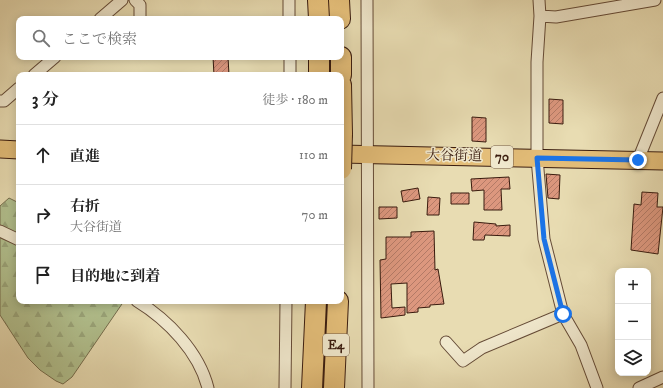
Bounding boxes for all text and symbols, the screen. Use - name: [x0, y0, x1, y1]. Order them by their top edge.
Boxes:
- search box: [16, 16, 344, 60]
- icon: search: [30, 27, 52, 49]
- text: ここで検索: [62, 30, 137, 49]
- text: 3 分: [32, 89, 59, 111]
- text: 徒歩 · 180 m: [262, 92, 328, 108]
- icon: ahead: [32, 144, 54, 166]
- road number: 70: [491, 146, 513, 168]
- text: 直進: [70, 147, 100, 166]
- text: 110 m: [299, 147, 328, 163]
- street label: 大谷街道: [426, 147, 482, 165]
- route end: [629, 151, 647, 169]
- text: 右折: [70, 197, 100, 216]
- icon: right: [32, 204, 54, 226]
- text: 70 m: [302, 207, 328, 223]
- text: 大谷街道: [70, 219, 122, 235]
- icon: arrive: [32, 264, 54, 286]
- text: 目的地に到着: [70, 267, 160, 286]
- map controls: [615, 268, 651, 376]
- button: +: [615, 268, 651, 304]
- button: −: [615, 304, 651, 340]
- route start: [554, 305, 572, 323]
- road number: E4: [323, 334, 349, 356]
- button: layers: [615, 340, 651, 376]

